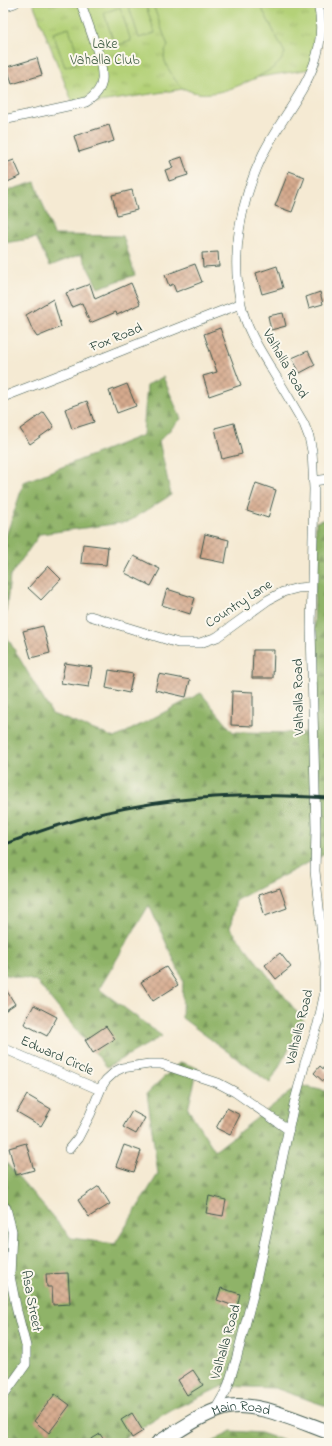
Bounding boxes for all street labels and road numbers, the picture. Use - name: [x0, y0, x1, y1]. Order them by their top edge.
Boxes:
- street label: Fox Road: [85, 318, 146, 358]
- street label: Valhalla Road: [256, 325, 313, 403]
- street label: Country Lane: [201, 574, 278, 634]
- street label: Valhalla Road: [288, 658, 310, 737]
- street label: Valhalla Road: [280, 987, 320, 1068]
- street label: Edward Circle: [17, 1031, 98, 1082]
- street label: Asa Street: [15, 1269, 47, 1334]
- street label: Valhalla Road: [205, 1302, 247, 1383]
- street label: Main Road: [208, 1395, 273, 1422]

